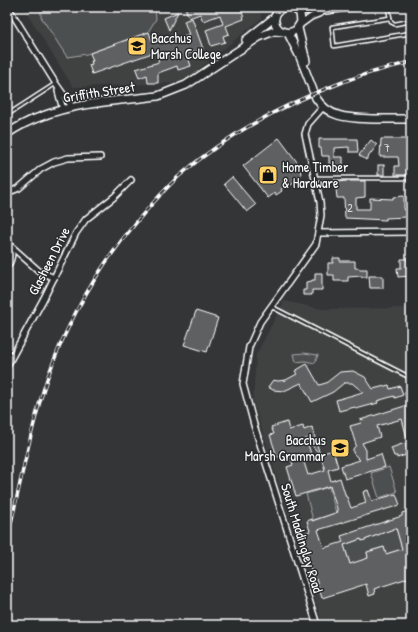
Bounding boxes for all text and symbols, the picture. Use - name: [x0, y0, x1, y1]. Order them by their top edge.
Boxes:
- place label: Bacchus Marsh College: [151, 28, 222, 64]
- school or university icon: Bacchus Marsh College: [126, 35, 148, 57]
- street label: Griffith Street: [62, 76, 136, 107]
- house number: 7: [384, 139, 390, 156]
- place label: Home Timber & Hardware: [282, 157, 349, 192]
- shop icon: Home Timber & Hardware: [257, 164, 279, 186]
- house number: 2: [347, 199, 353, 216]
- street label: Glasheen Drive: [23, 223, 74, 298]
- place label: Bacchus Marsh Grammar: [245, 430, 327, 465]
- school or university icon: Bacchus Marsh Grammar: [329, 437, 351, 459]
- street label: South Maddingley Road: [276, 481, 328, 596]

